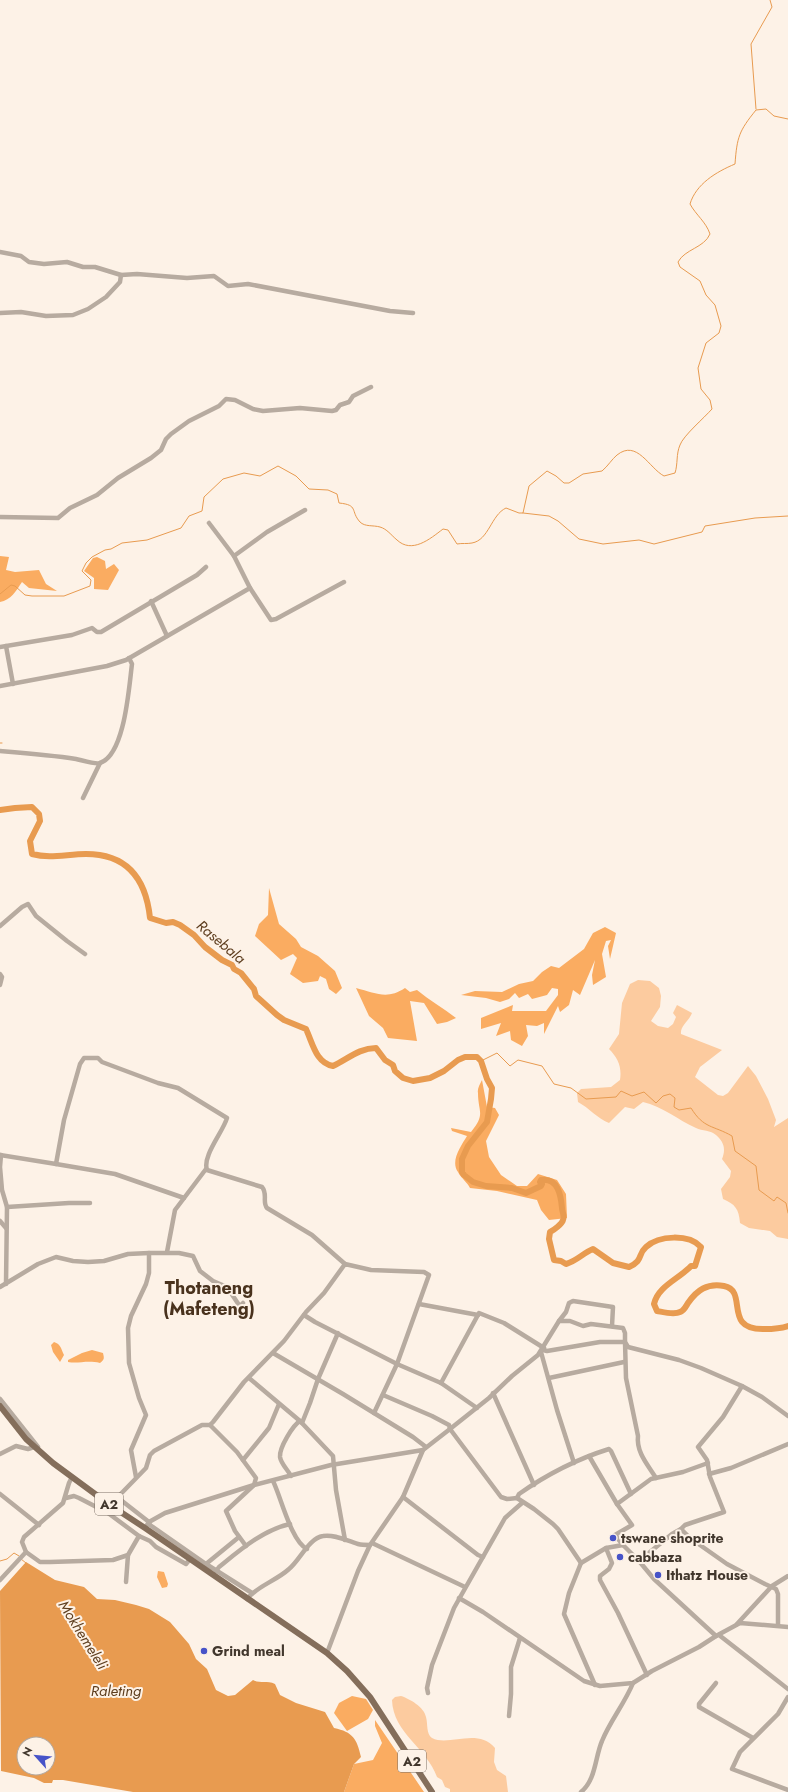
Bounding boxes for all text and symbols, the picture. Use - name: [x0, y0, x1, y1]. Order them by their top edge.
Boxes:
- water label: Rasebala: [192, 915, 251, 970]
- district label: Thotaneng (Mafeteng): [163, 1275, 255, 1322]
- road number: A2: [95, 1493, 123, 1515]
- place label: tswane shoprite: [621, 1528, 724, 1548]
- marker: tswane shoprite: [608, 1533, 618, 1543]
- place label: cabbaza: [628, 1547, 682, 1567]
- marker: cabbaza: [615, 1552, 625, 1562]
- place label: Ithatz House: [666, 1565, 748, 1585]
- marker: Ithatz House: [653, 1570, 663, 1580]
- water label: Mokhemeleli: [53, 1596, 113, 1674]
- place label: Grind meal: [212, 1641, 285, 1661]
- marker: Grind meal: [199, 1646, 209, 1656]
- water label: Raleting: [91, 1680, 142, 1702]
- north arrow: [16, 1736, 56, 1776]
- text: N: [18, 1744, 36, 1759]
- road number: A2: [398, 1750, 426, 1772]

